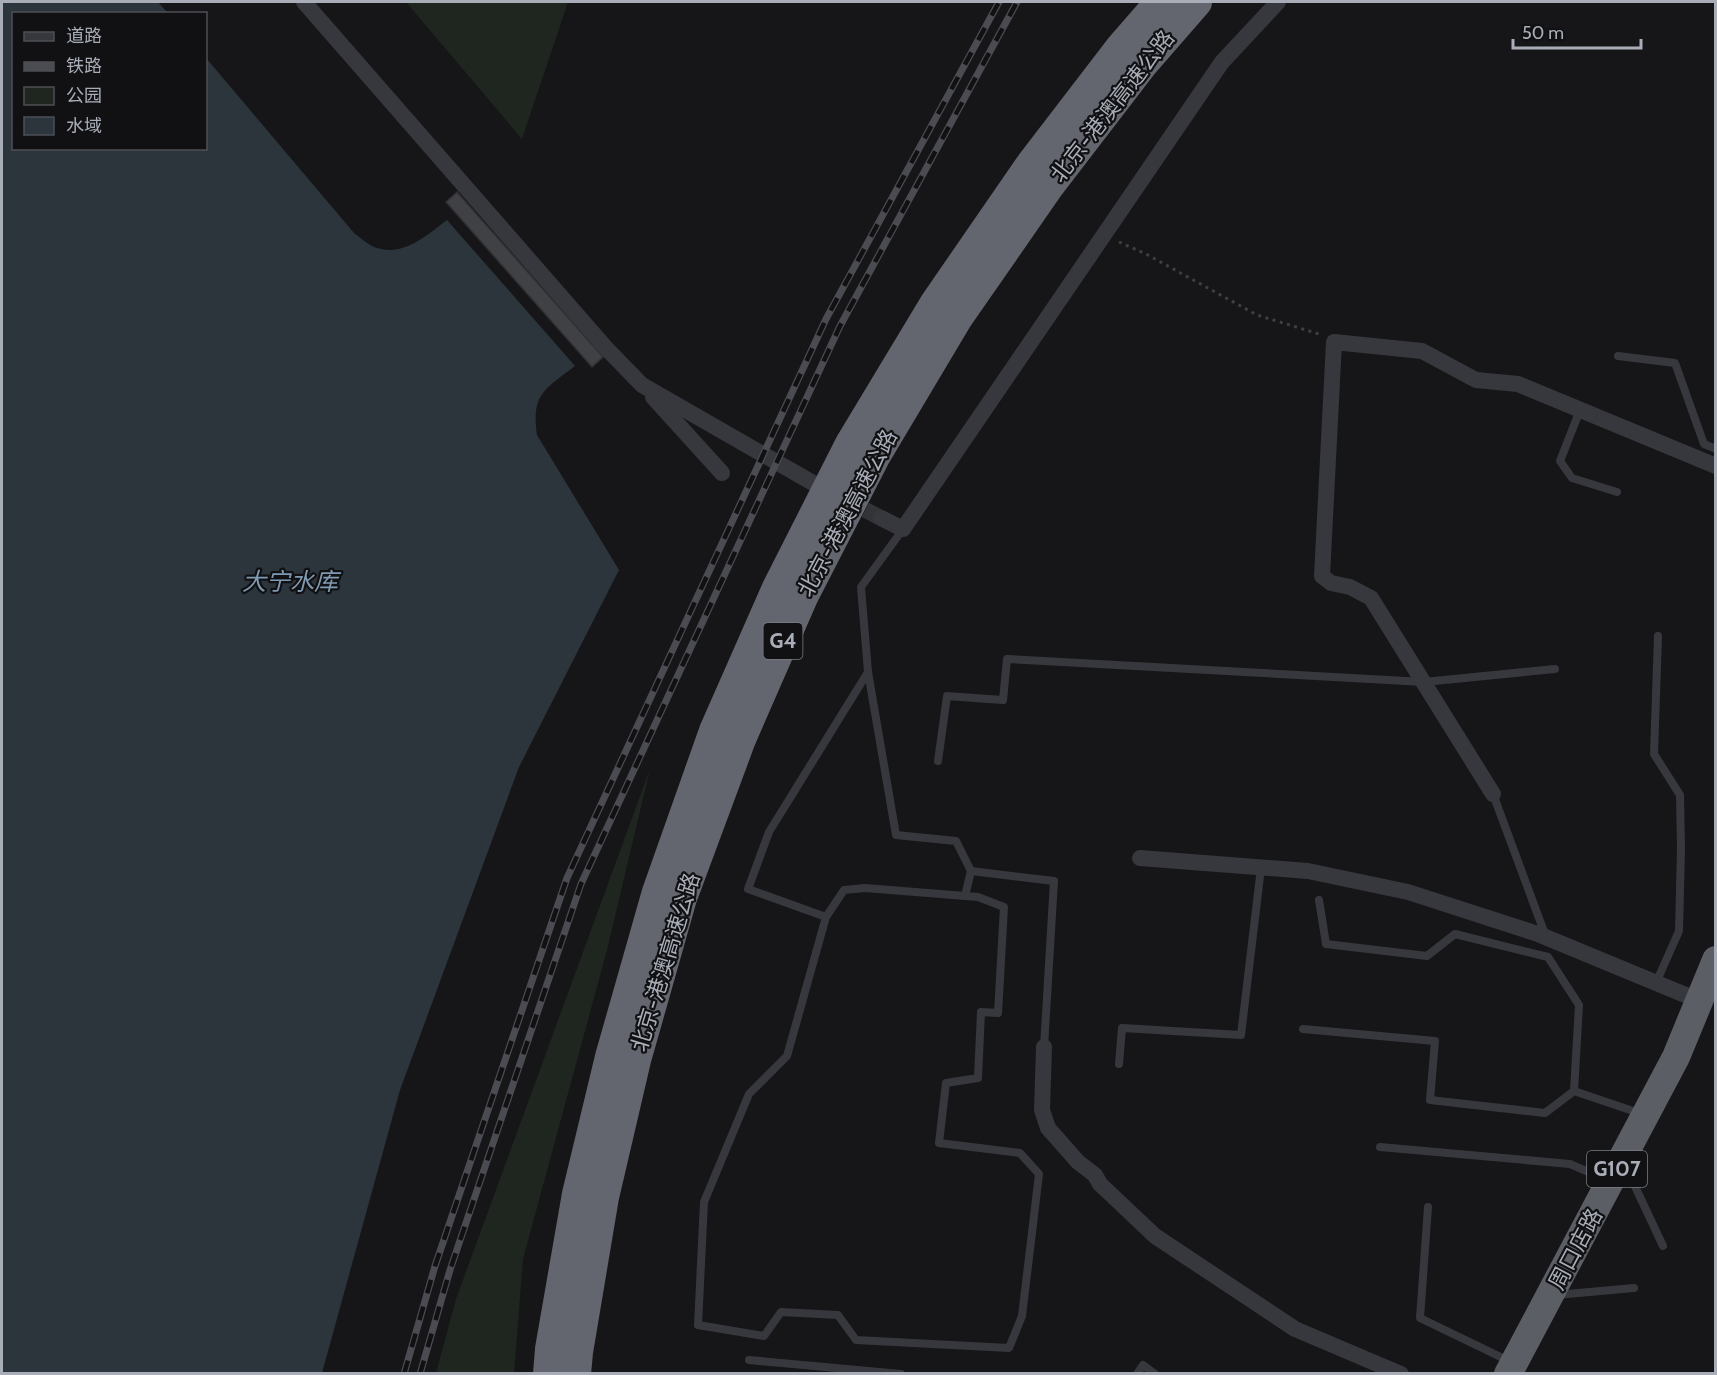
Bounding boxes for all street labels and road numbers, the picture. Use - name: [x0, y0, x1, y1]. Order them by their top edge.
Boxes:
- street label: 北京-港澳高速公路: [1045, 25, 1180, 188]
- street label: 北京-港澳高速公路: [792, 425, 903, 601]
- road number: G4: [764, 623, 802, 659]
- street label: 北京-港澳高速公路: [625, 870, 705, 1055]
- road number: G107: [1587, 1151, 1647, 1187]
- street label: 周口店路: [1543, 1204, 1608, 1294]

